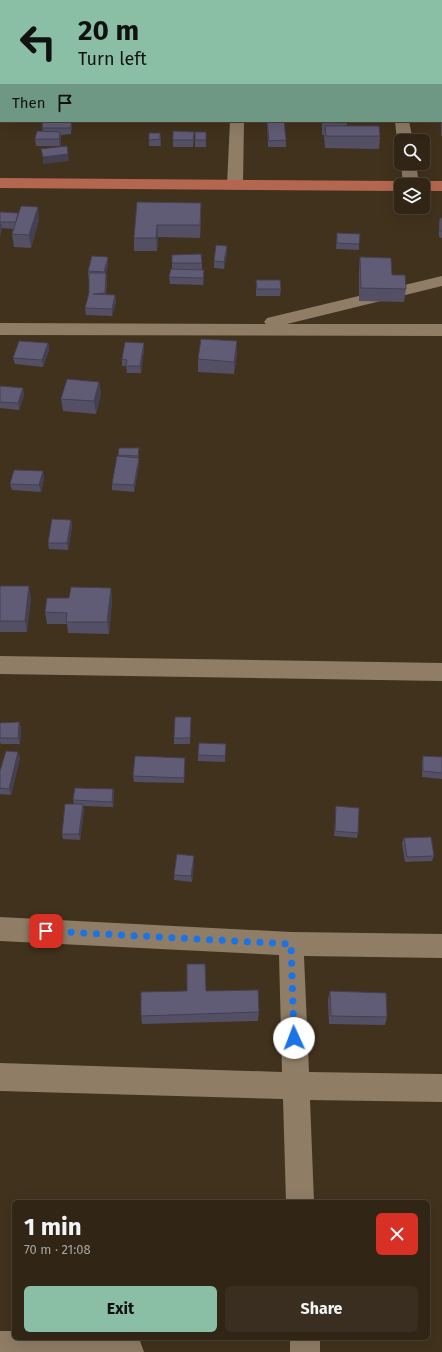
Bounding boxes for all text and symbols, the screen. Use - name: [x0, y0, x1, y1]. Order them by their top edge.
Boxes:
- text: 20 m: [78, 14, 139, 47]
- icon: left: [12, 16, 64, 68]
- text: Turn left: [78, 48, 147, 70]
- icon: arrive: [54, 92, 76, 114]
- text: Then: [12, 94, 46, 112]
- map controls: [394, 134, 430, 214]
- button: search: [394, 134, 430, 170]
- button: layers: [394, 178, 430, 214]
- pin: [29, 914, 63, 948]
- icon: arrive: [35, 920, 57, 942]
- position arrow: [273, 1017, 315, 1059]
- text: 1 min: [24, 1213, 82, 1241]
- button: close: [376, 1213, 418, 1255]
- text: 70 m · 21:08: [24, 1242, 91, 1257]
- button: Exit: [24, 1286, 217, 1332]
- button: Share: [225, 1286, 418, 1332]

